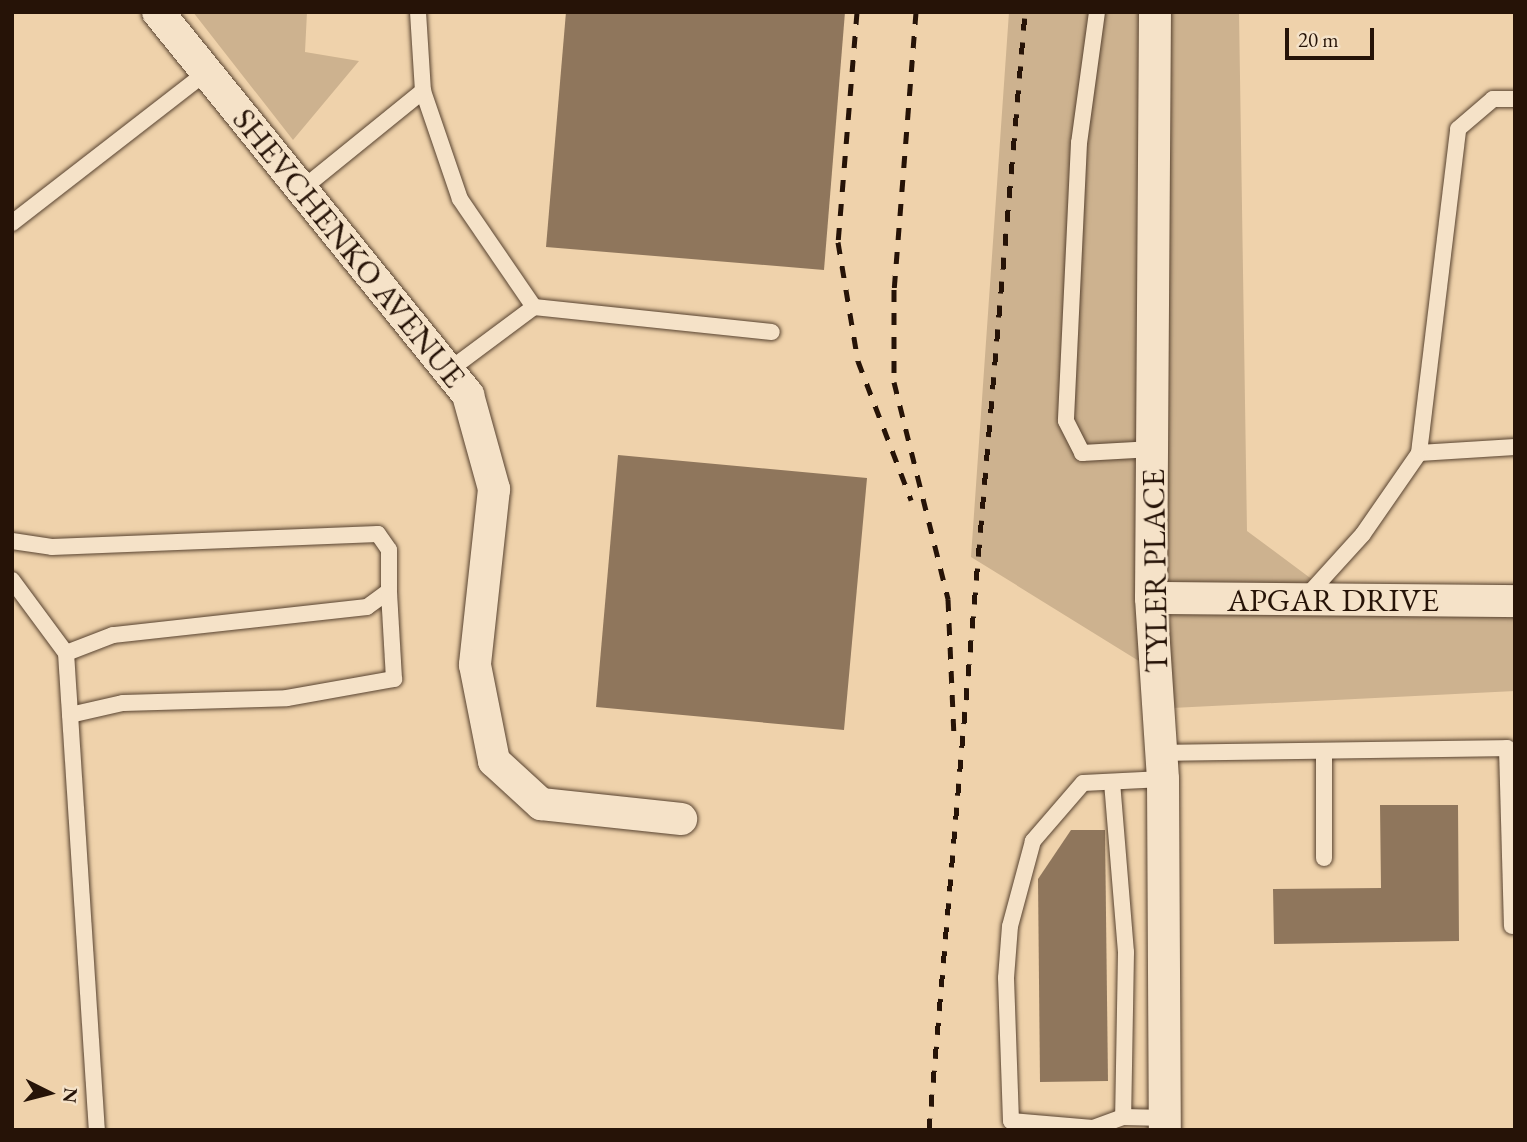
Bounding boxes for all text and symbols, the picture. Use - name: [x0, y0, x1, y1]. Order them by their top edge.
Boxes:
- scale bar: [1289, 14, 1378, 58]
- text: 20 m: [1298, 26, 1339, 53]
- street label: SHEVCHENKO AVENUE: [225, 101, 473, 395]
- street label: TYLER PLACE: [1134, 469, 1176, 673]
- street label: APGAR DRIVE: [1227, 581, 1439, 619]
- north arrow: [14, 1058, 84, 1128]
- text: N: [57, 1086, 84, 1104]

